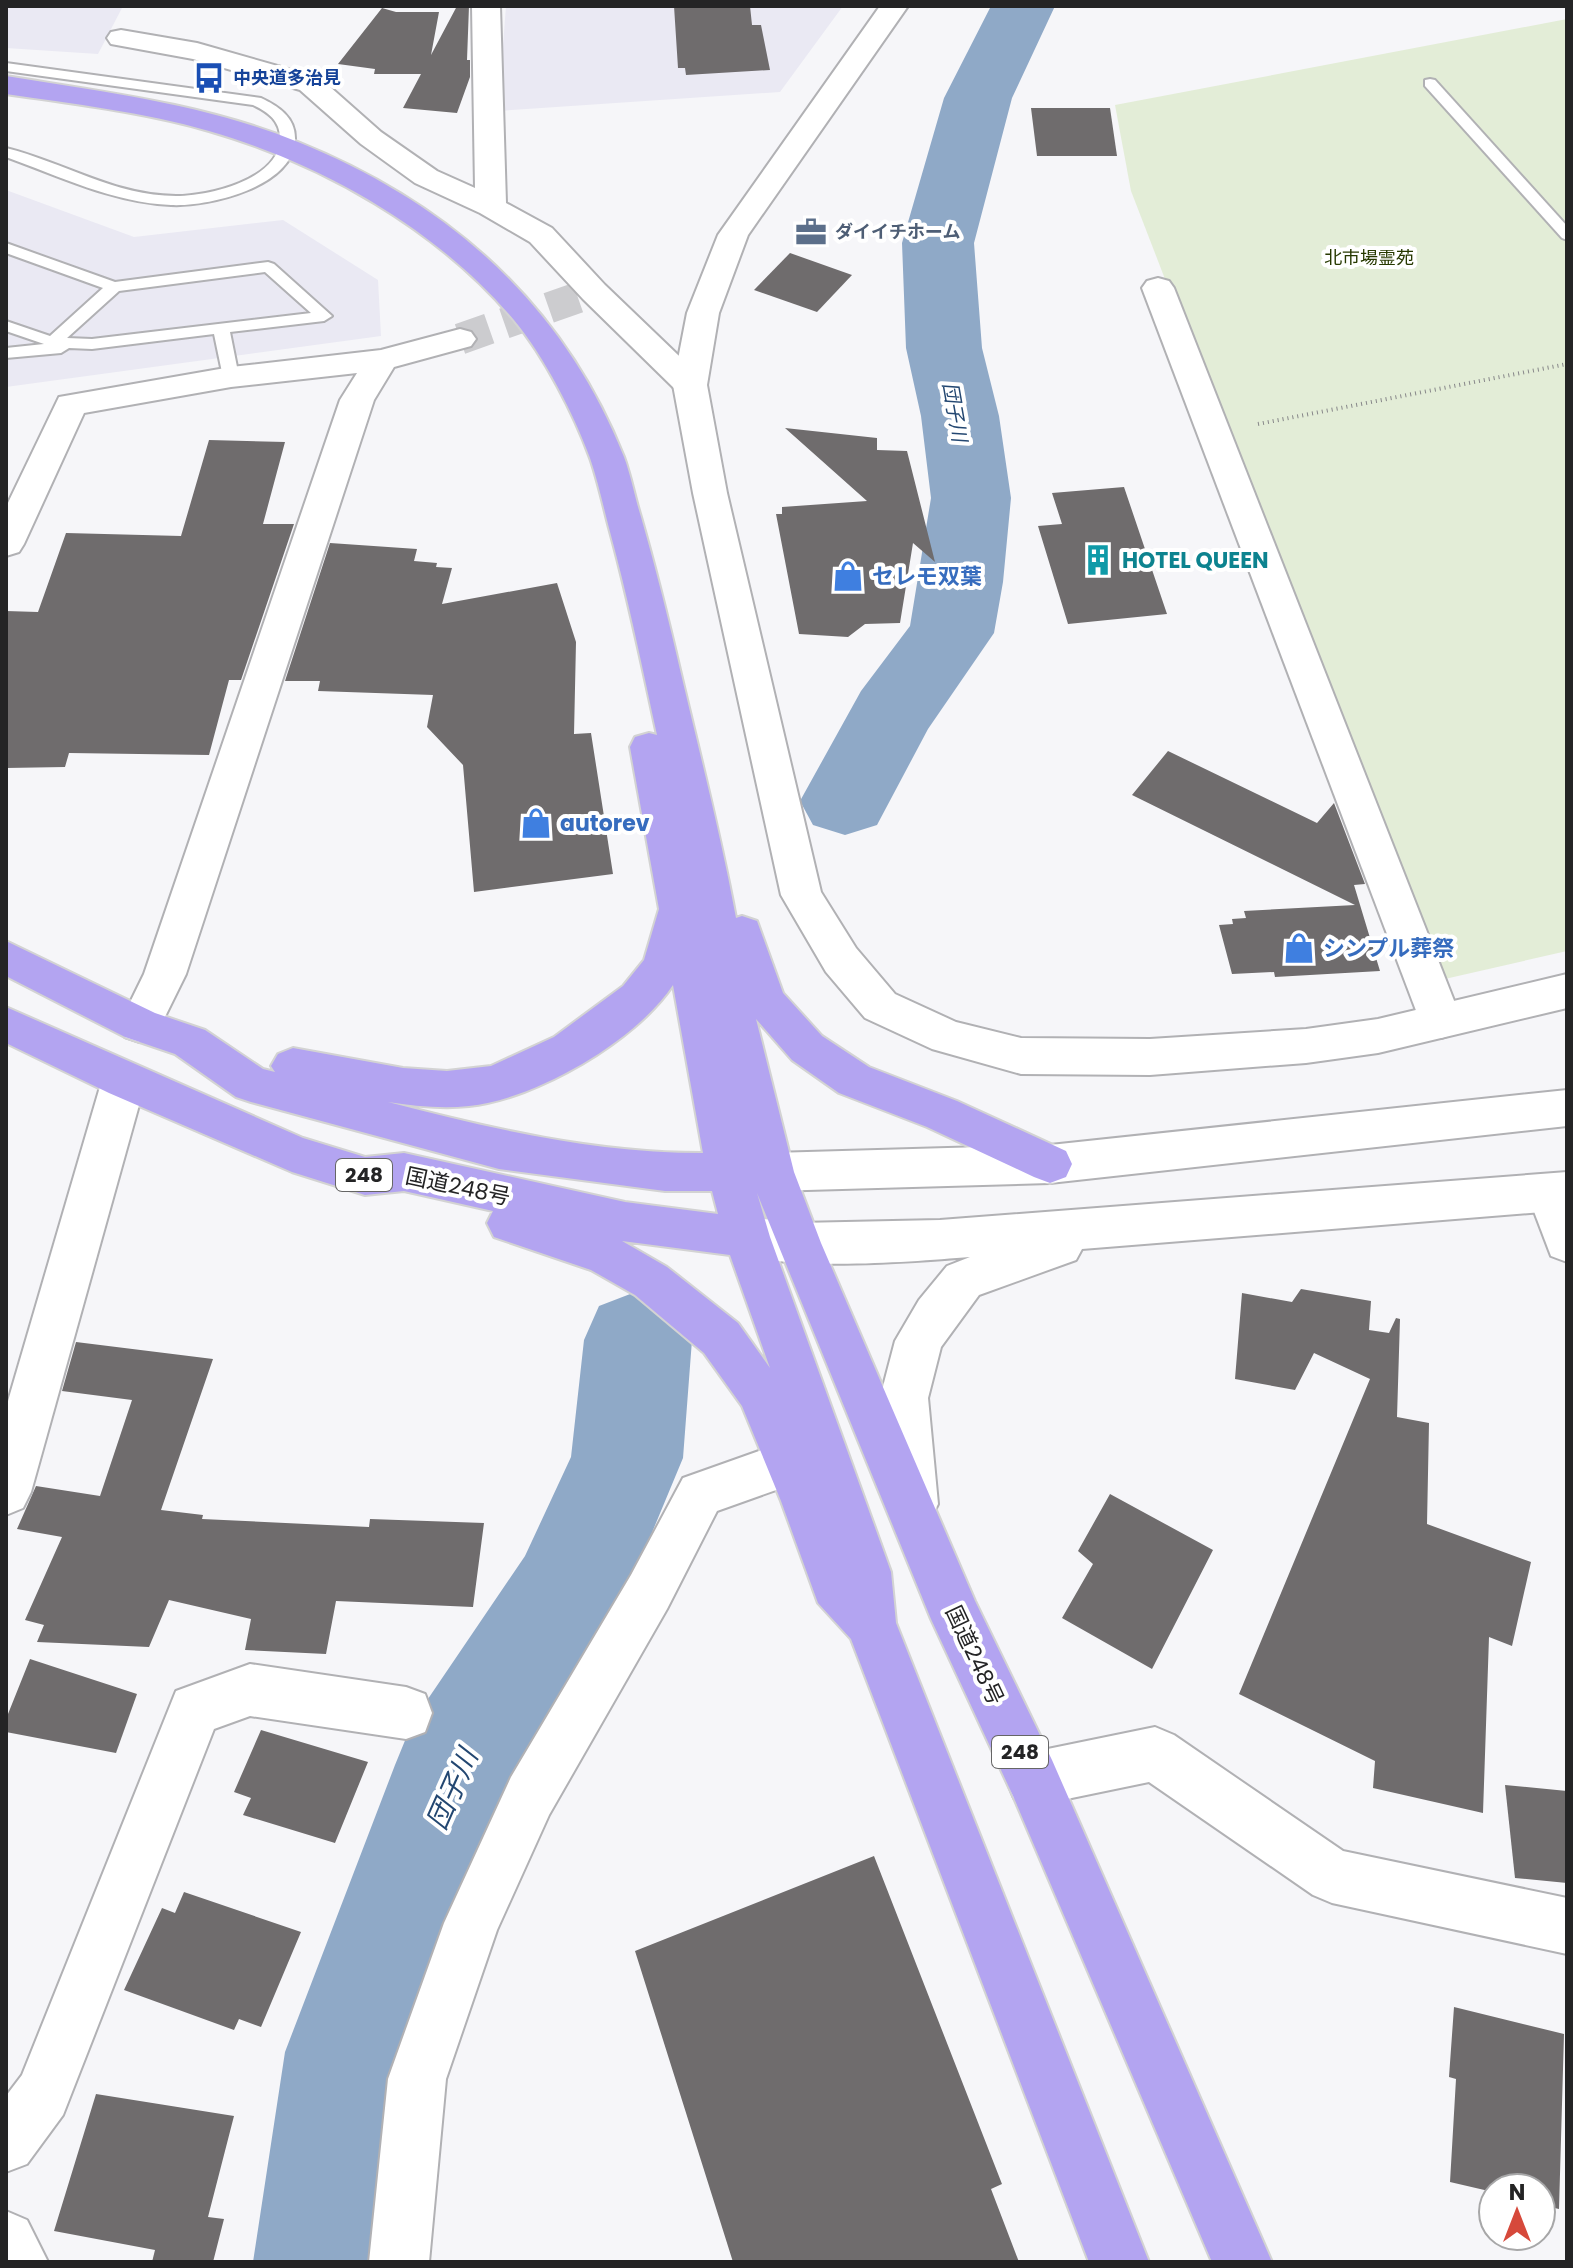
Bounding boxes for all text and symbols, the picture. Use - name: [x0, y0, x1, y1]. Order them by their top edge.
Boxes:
- bus stop icon: 中央道多治見: [192, 61, 226, 95]
- place label: 中央道多治見: [233, 65, 341, 90]
- office icon: ダイイチホーム: [794, 215, 828, 249]
- place label: ダイイチホーム: [835, 219, 960, 244]
- park label: 北市場霊苑: [1324, 245, 1414, 270]
- water label: 団子川: [936, 380, 974, 446]
- building icon: HOTEL QUEEN: [1081, 543, 1115, 577]
- place label: HOTEL QUEEN: [1122, 545, 1269, 576]
- shop icon: セレモ双葉: [831, 559, 865, 593]
- place label: セレモ双葉: [872, 561, 982, 592]
- shop icon: autorev: [519, 806, 553, 840]
- place label: autorev: [560, 808, 650, 839]
- shop icon: シンプル葬祭: [1282, 931, 1316, 965]
- place label: シンプル葬祭: [1323, 933, 1454, 964]
- road number: 248: [336, 1159, 392, 1191]
- street label: 国道248号: [403, 1160, 513, 1213]
- street label: 国道248号: [938, 1600, 1011, 1710]
- road number: 248: [992, 1736, 1048, 1768]
- water label: 団子川: [418, 1740, 489, 1836]
- north arrow: [1477, 2172, 1557, 2252]
- text: N: [1509, 2177, 1525, 2208]

